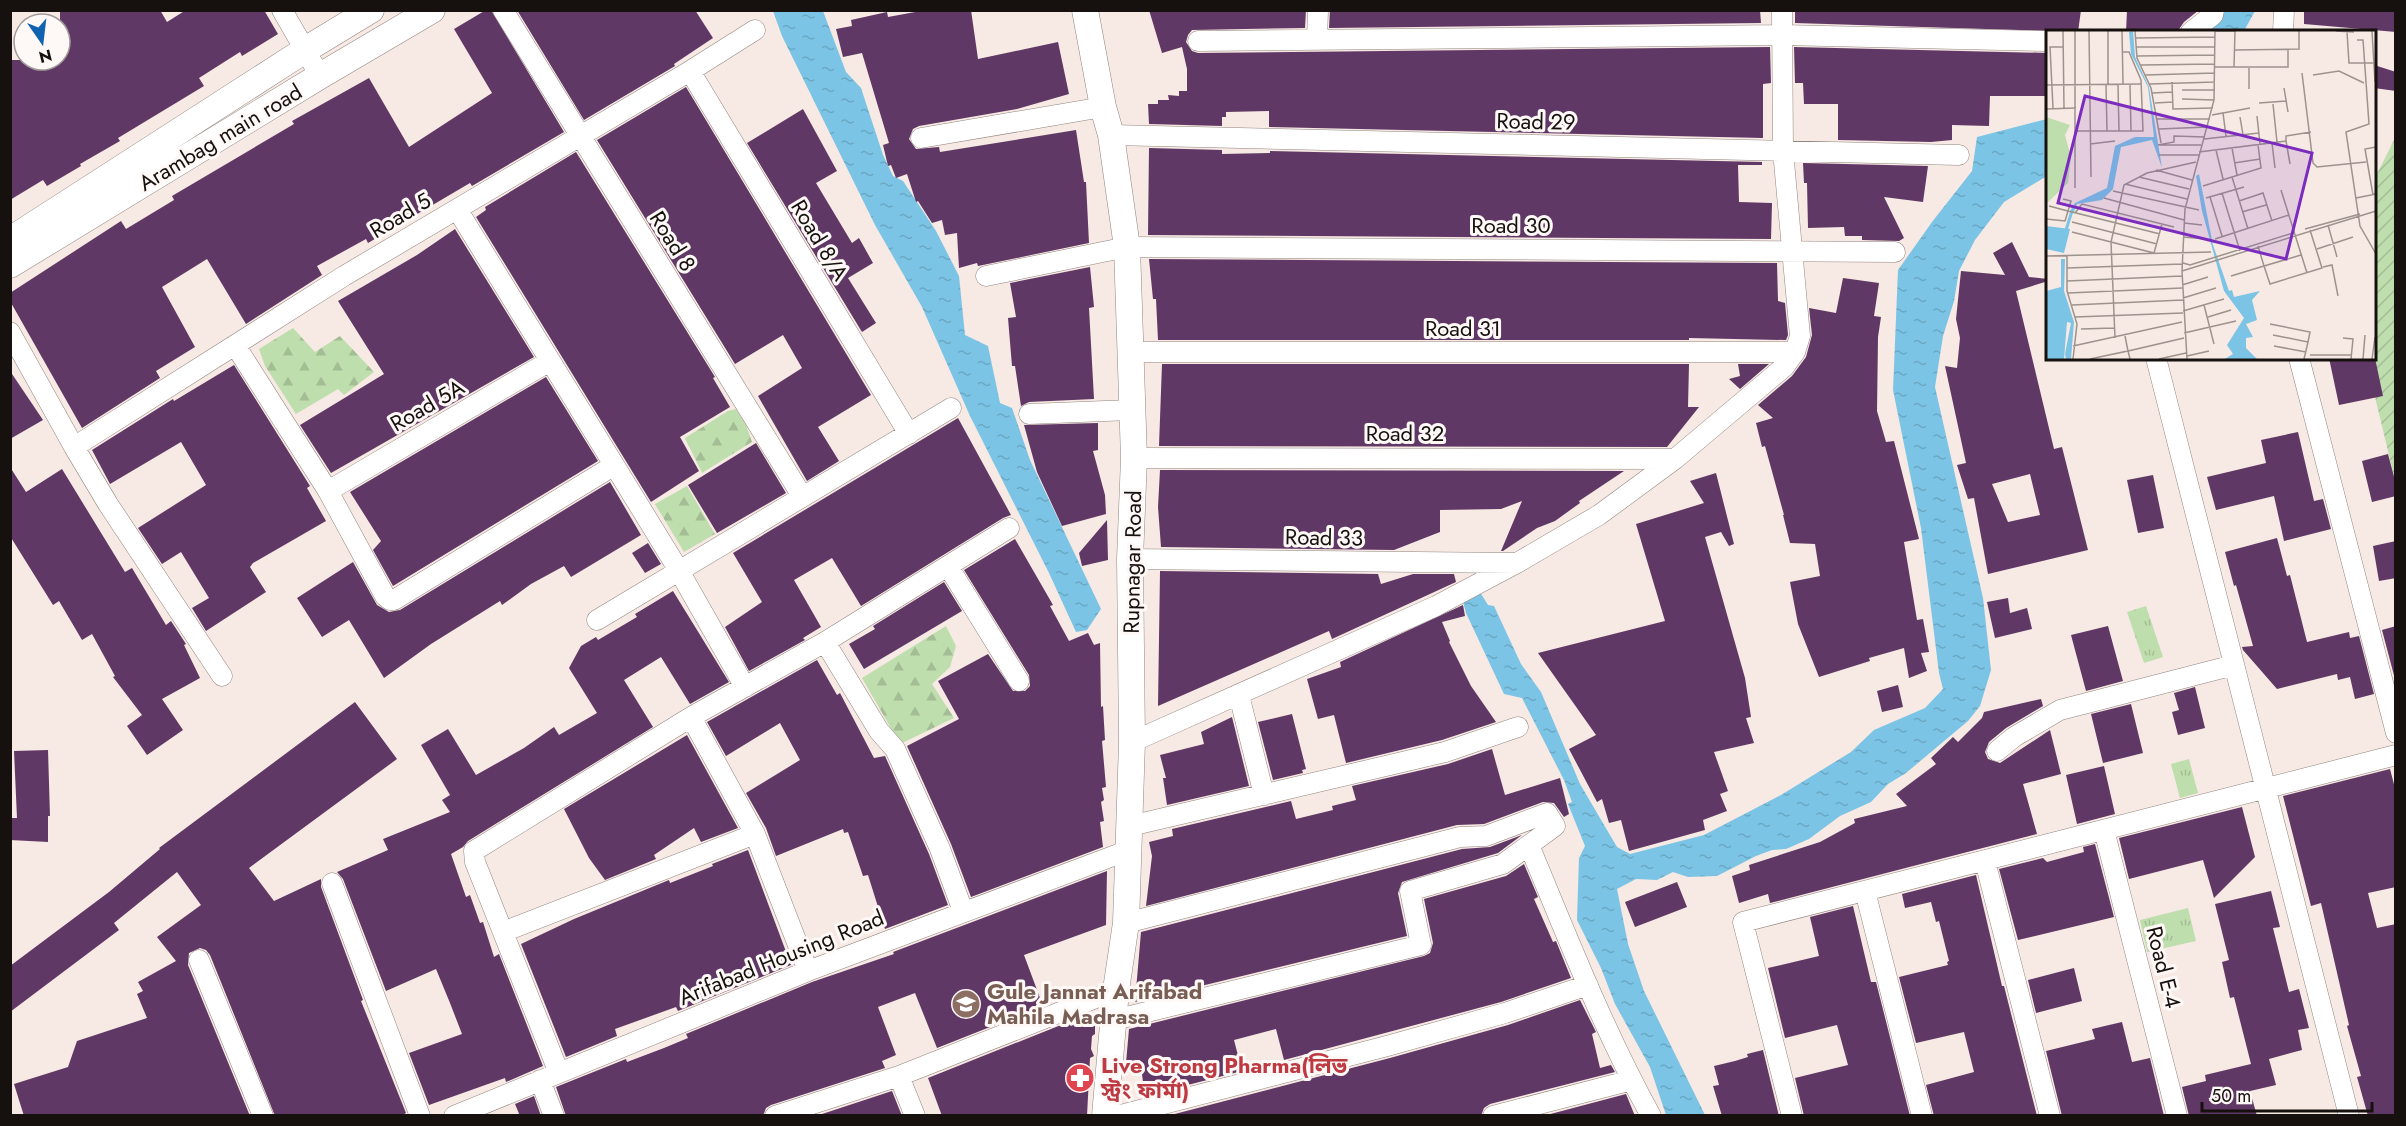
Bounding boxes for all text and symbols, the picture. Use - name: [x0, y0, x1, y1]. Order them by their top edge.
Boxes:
- north arrow: [12, 12, 72, 72]
- inset map: [2046, 30, 2376, 360]
- text: N: [37, 43, 54, 69]
- street label: Arambag main road: [132, 75, 308, 199]
- street label: Road 29: [1496, 104, 1576, 138]
- street label: Road 5: [363, 184, 437, 246]
- street label: Road 8/A: [783, 193, 857, 287]
- street label: Road 8: [642, 205, 704, 277]
- street label: Road 30: [1471, 209, 1551, 241]
- street label: Road 31: [1425, 312, 1501, 344]
- street label: Road 5A: [384, 371, 470, 439]
- street label: Road 32: [1366, 417, 1444, 449]
- street label: Rupnagar Road: [1115, 490, 1149, 634]
- street label: Road 33: [1285, 520, 1363, 554]
- street label: Arifabad Housing Road: [674, 901, 888, 1013]
- street label: Road E-4: [2138, 923, 2190, 1012]
- place label: Gule Jannat Arifabad Mahila Madrasa: [987, 975, 1202, 1032]
- school or university icon: Gule Jannat Arifabad Mahila Madrasa: [950, 988, 982, 1020]
- place label: Live Strong Pharma(লিভ স্ট্রং ফার্মা): [1100, 1049, 1348, 1106]
- pharmacy icon: Live Strong Pharma(লিভ স্ট্রং ফার্মা): [1064, 1062, 1096, 1094]
- scale bar: [2202, 1075, 2372, 1113]
- text: 50 m: [2211, 1083, 2251, 1109]

